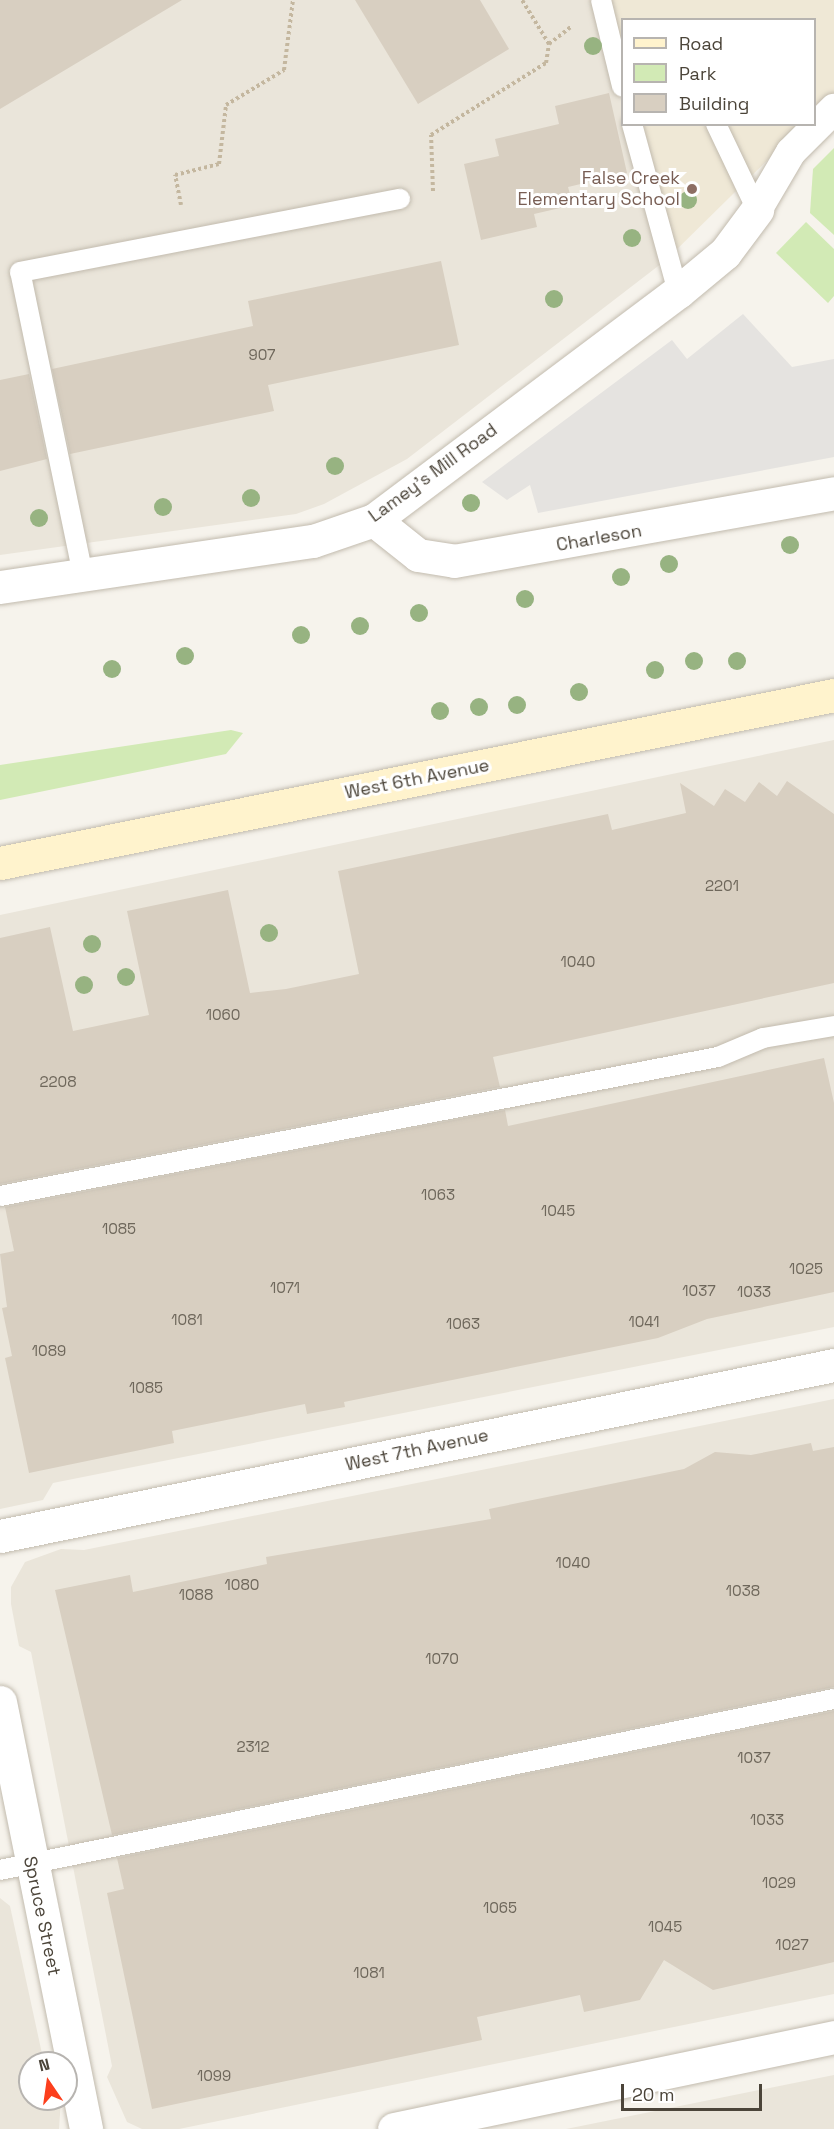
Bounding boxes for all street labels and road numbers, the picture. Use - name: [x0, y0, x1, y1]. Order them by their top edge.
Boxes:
- street label: Lamey's Mill Road: [365, 419, 501, 527]
- street label: Charleson: [555, 520, 643, 556]
- street label: West 6th Avenue: [343, 754, 491, 804]
- street label: West 7th Avenue: [343, 1424, 491, 1476]
- street label: Spruce Street: [19, 1854, 65, 1978]

